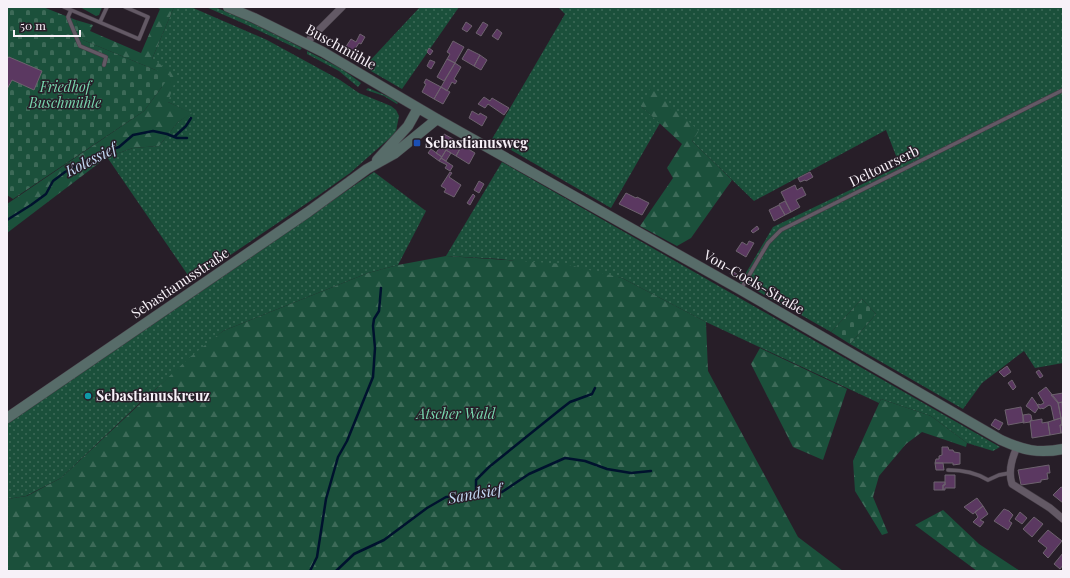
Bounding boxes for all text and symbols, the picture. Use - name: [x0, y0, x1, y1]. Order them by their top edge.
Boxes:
- scale bar: [14, 12, 80, 38]
- text: 50 m: [20, 17, 46, 33]
- street label: Buschmühle: [303, 19, 380, 74]
- park label: Friedhof Buschmühle: [28, 77, 101, 112]
- place label: Sebastianusweg: [425, 133, 528, 152]
- water label: Kolessief: [61, 136, 122, 181]
- marker: Sebastianusweg: [412, 138, 422, 148]
- street label: Deltourserb: [846, 140, 922, 191]
- street label: Sebastianusstraße: [127, 243, 232, 322]
- street label: Von-Coels-Straße: [700, 244, 808, 318]
- place label: Sebastianuskreuz: [96, 386, 210, 405]
- marker: Sebastianuskreuz: [83, 391, 93, 401]
- park label: Atscher Wald: [415, 404, 496, 423]
- water label: Sandsief: [445, 478, 507, 508]

